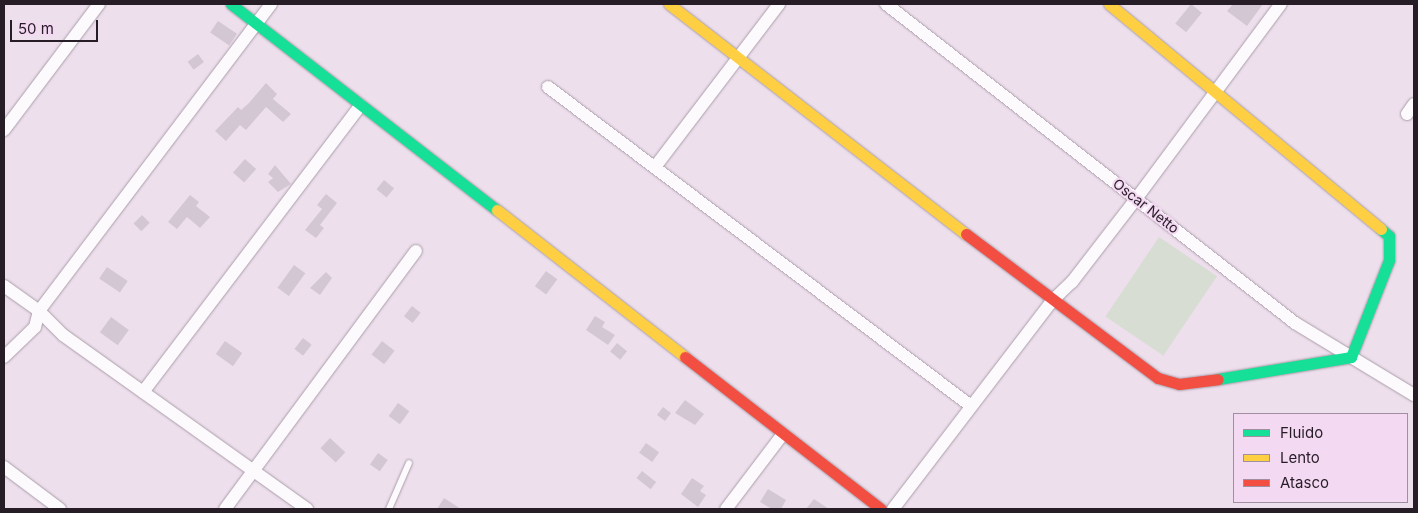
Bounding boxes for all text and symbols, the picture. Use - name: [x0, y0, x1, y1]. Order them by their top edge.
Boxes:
- scale bar: [12, 10, 100, 42]
- text: 50 m: [18, 19, 54, 38]
- street label: Oscar Netto: [1110, 175, 1182, 237]
- legend: [1233, 413, 1408, 503]
- text: Fluido: [1280, 423, 1323, 442]
- text: Lento: [1280, 448, 1320, 467]
- text: Atasco: [1280, 473, 1329, 492]

